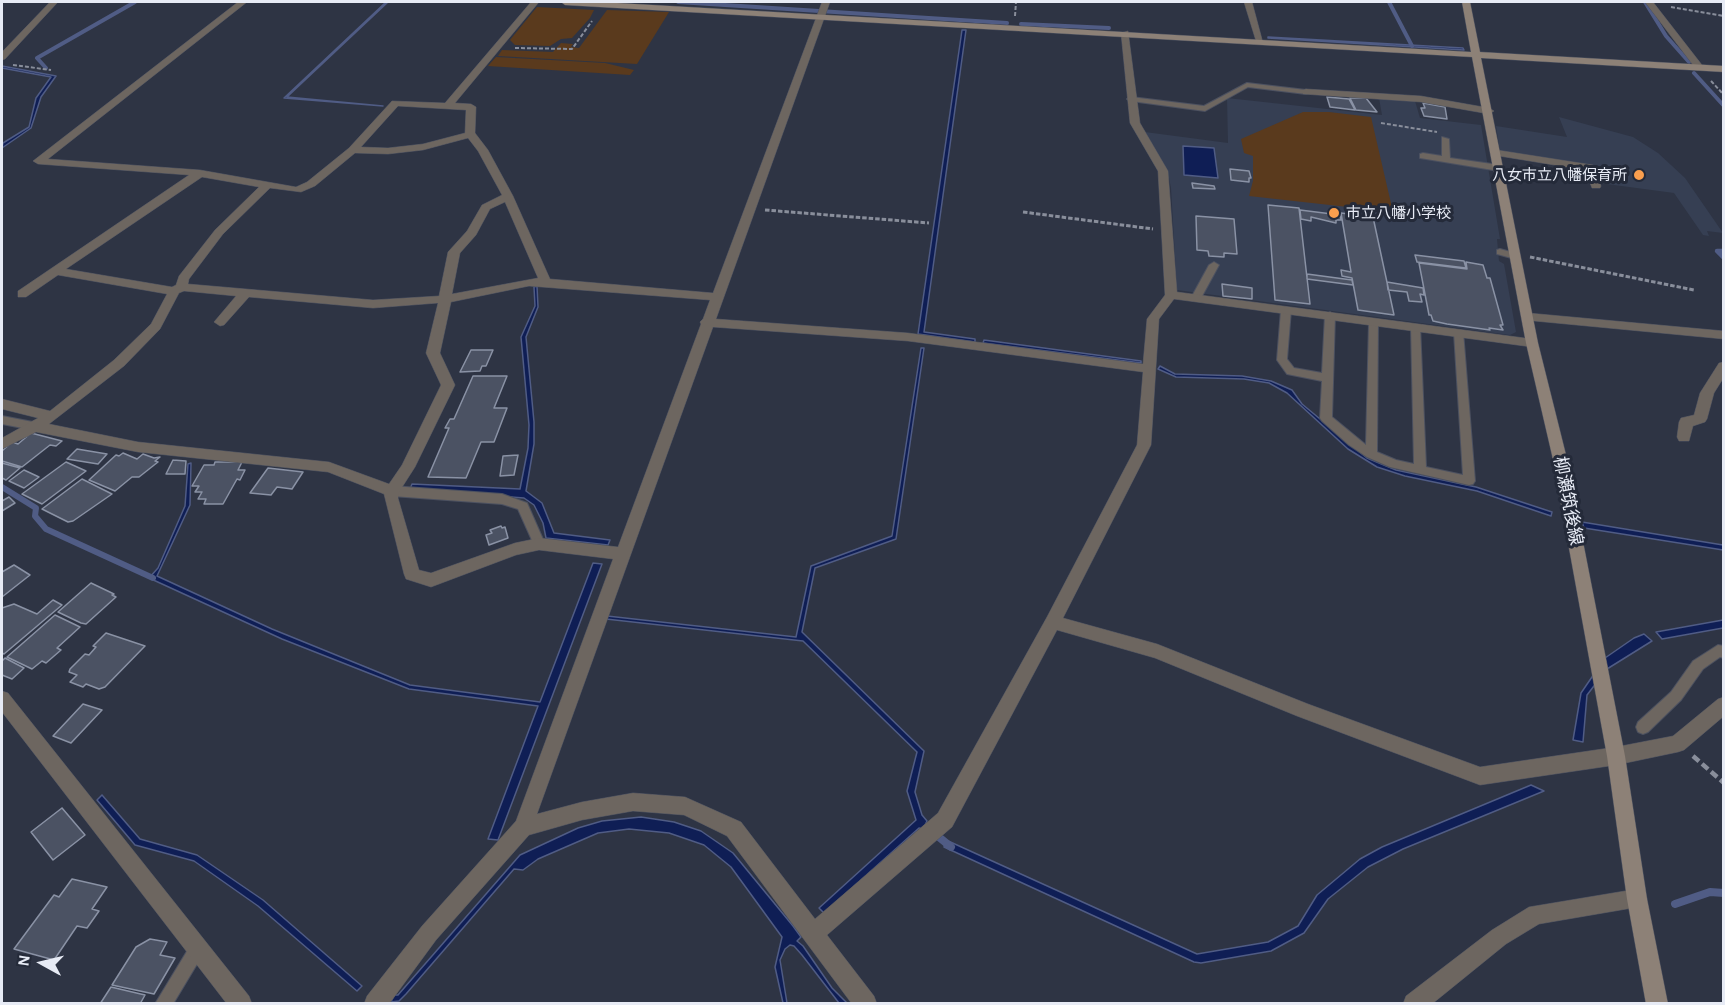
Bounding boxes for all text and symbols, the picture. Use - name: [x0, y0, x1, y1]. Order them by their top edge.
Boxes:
- place label: 八女市立八幡保育所: [1492, 166, 1627, 184]
- marker: 八女市立八幡保育所: [1632, 168, 1646, 182]
- place label: 市立八幡小学校: [1346, 204, 1451, 222]
- marker: 市立八幡小学校: [1327, 206, 1341, 220]
- street label: 柳瀬筑後線: [1549, 455, 1587, 547]
- north arrow: [12, 933, 72, 993]
- text: N: [15, 954, 33, 967]

